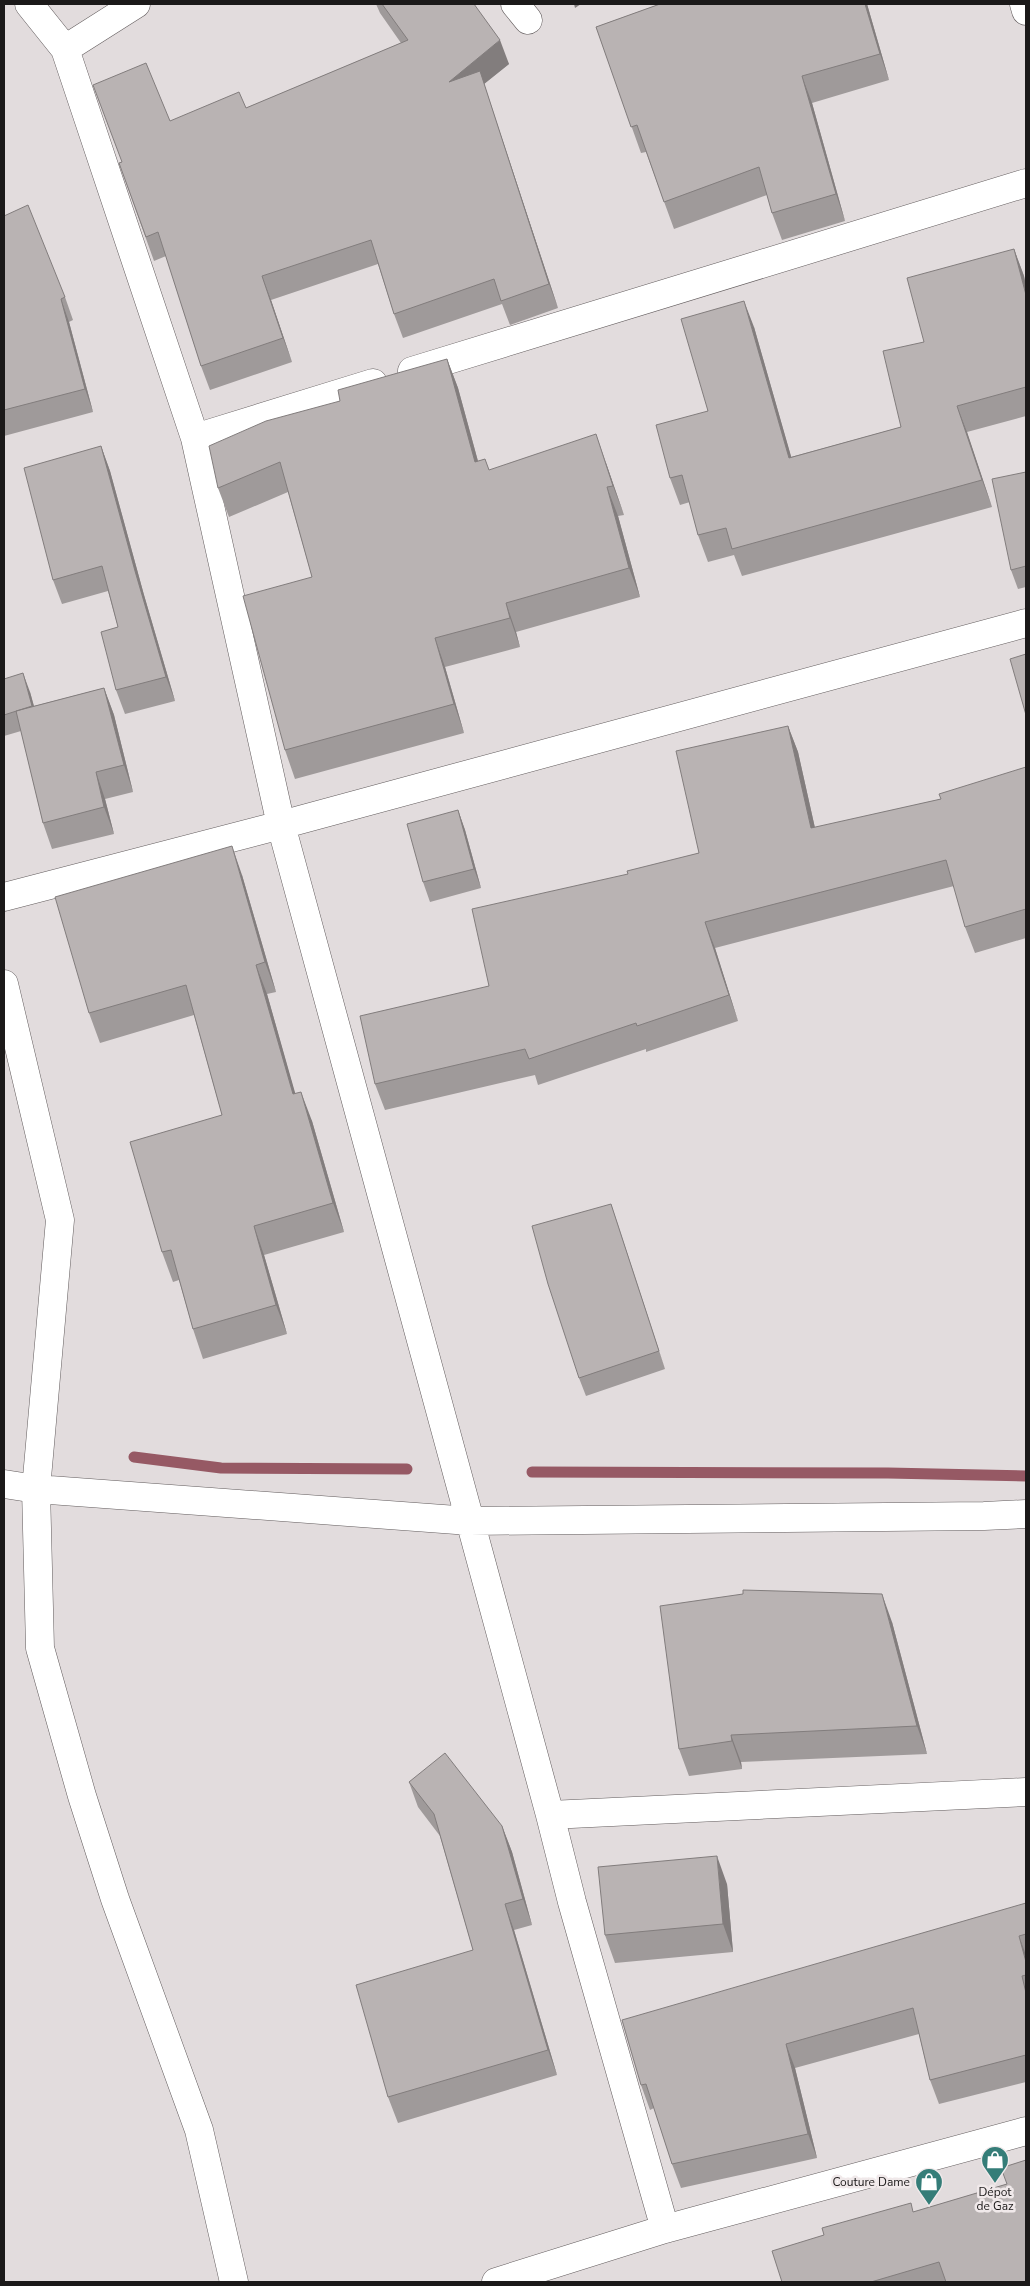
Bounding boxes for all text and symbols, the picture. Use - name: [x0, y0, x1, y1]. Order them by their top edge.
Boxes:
- shop icon: Dépot de Gaz: [980, 2145, 1010, 2184]
- shop icon: Couture Dame: [914, 2167, 944, 2206]
- place label: Couture Dame: [832, 2174, 910, 2190]
- place label: Dépot de Gaz: [976, 2184, 1014, 2214]

